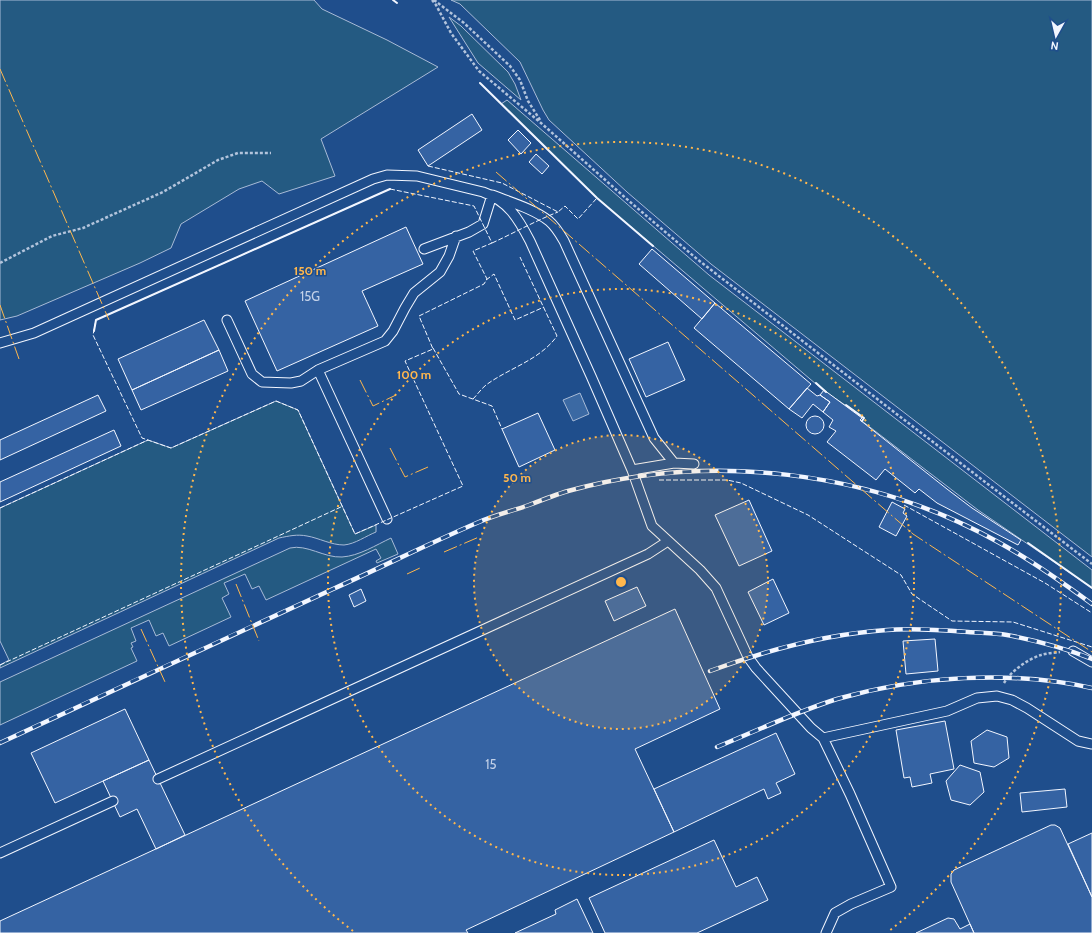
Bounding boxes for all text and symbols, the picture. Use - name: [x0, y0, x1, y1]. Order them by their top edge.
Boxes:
- north arrow: [1036, 16, 1076, 56]
- text: N: [1050, 38, 1059, 53]
- text: 150 m: [294, 263, 326, 278]
- house number: 15G: [300, 288, 320, 304]
- text: 100 m: [397, 367, 431, 382]
- text: 50 m: [503, 470, 531, 485]
- centre of rings: [614, 575, 628, 589]
- house number: 15: [485, 756, 497, 772]

